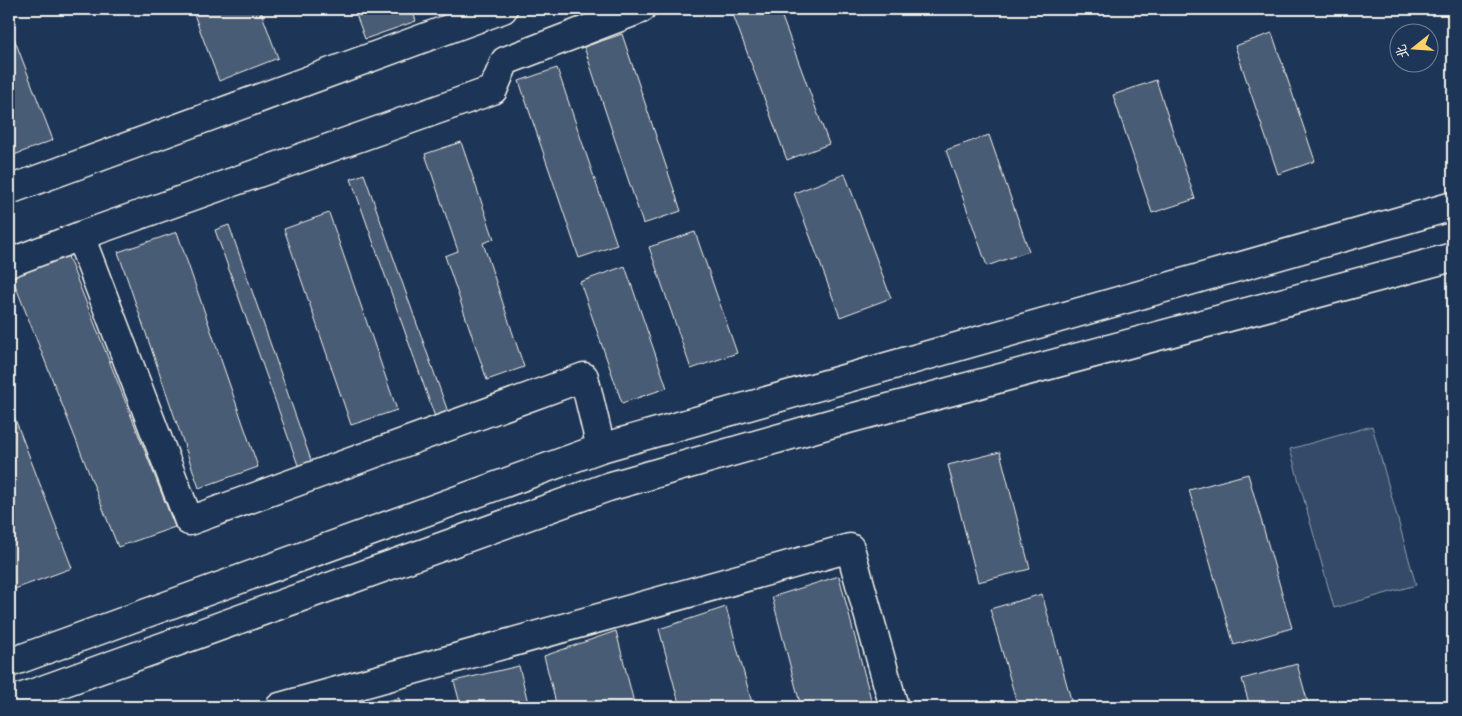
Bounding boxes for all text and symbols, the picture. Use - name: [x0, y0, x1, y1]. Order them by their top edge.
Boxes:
- north arrow: [1390, 22, 1440, 72]
- text: 北: [1392, 42, 1413, 61]

